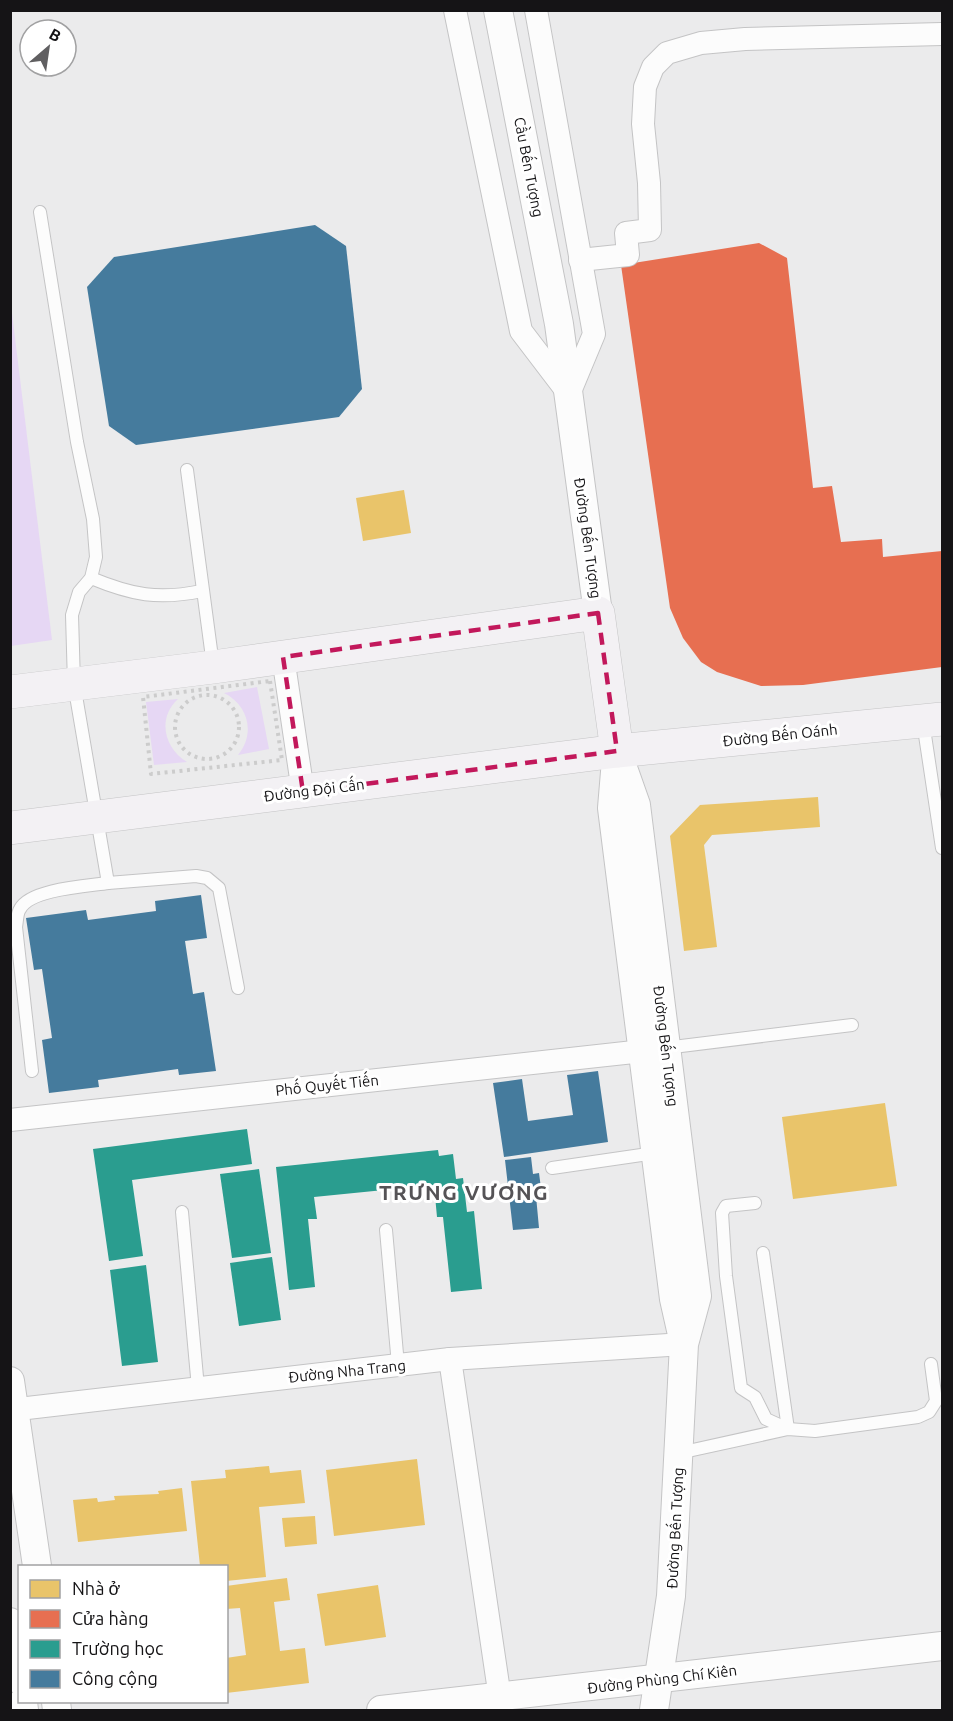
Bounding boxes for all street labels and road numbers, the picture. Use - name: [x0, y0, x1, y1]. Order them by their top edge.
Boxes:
- street label: Cầu Bến Tượng: [511, 115, 549, 218]
- street label: Đường Bến Tượng: [571, 476, 607, 599]
- street label: Đường Bến Oánh: [722, 719, 838, 749]
- street label: Đường Đội Cấn: [263, 774, 365, 805]
- street label: Đường Bến Tượng: [650, 984, 684, 1107]
- street label: Phố Quyết Tiến: [274, 1069, 380, 1099]
- street label: Đường Nha Trang: [287, 1356, 407, 1386]
- street label: Đường Bến Tượng: [662, 1467, 687, 1589]
- street label: Đường Phùng Chí Kiên: [586, 1661, 738, 1697]

